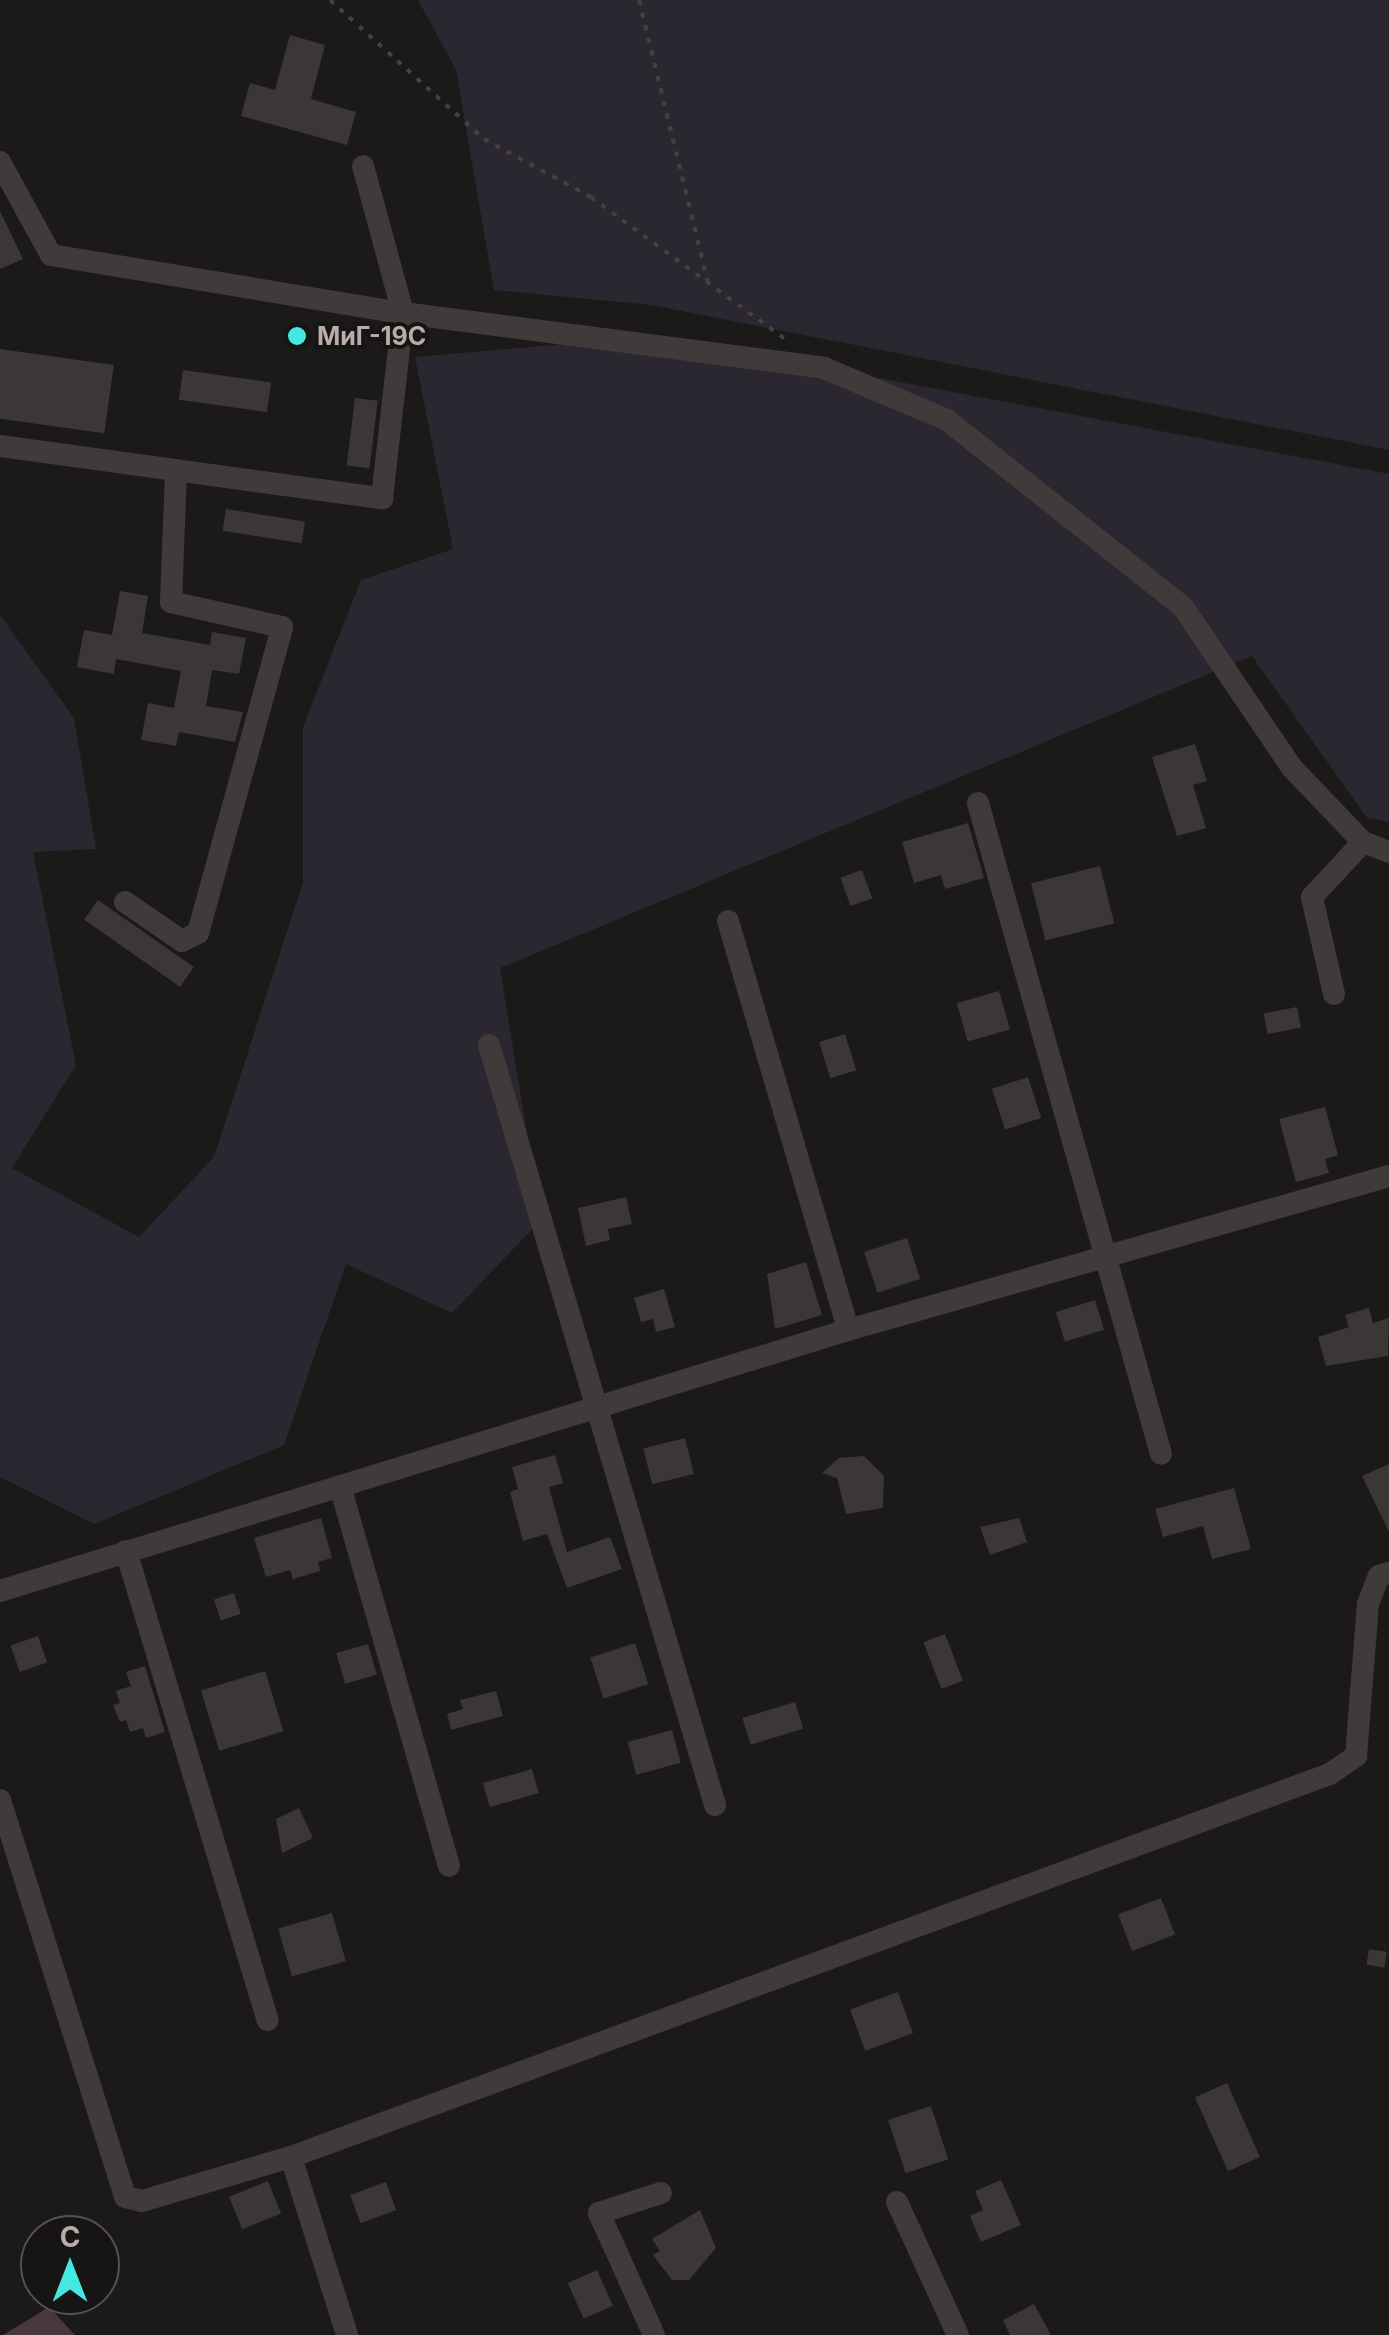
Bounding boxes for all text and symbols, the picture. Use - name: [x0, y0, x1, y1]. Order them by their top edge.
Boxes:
- place label: МиГ-19С: [317, 321, 426, 351]
- marker: МиГ-19С: [286, 325, 308, 347]
- north arrow: [20, 2215, 120, 2315]
- text: С: [60, 2220, 80, 2254]

